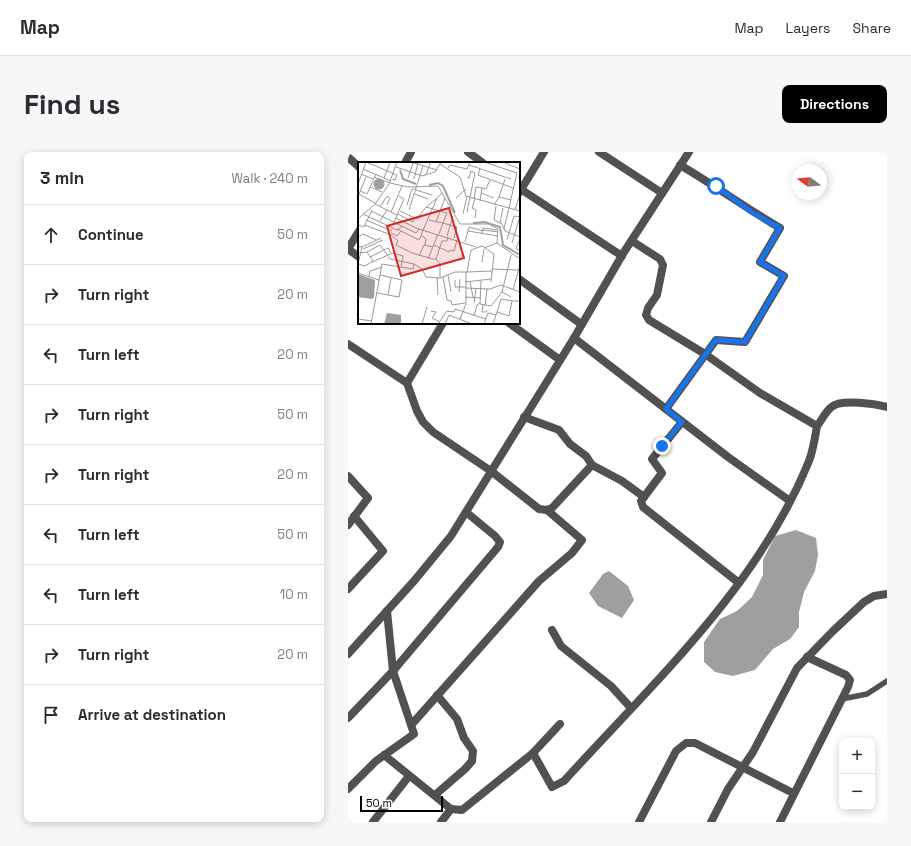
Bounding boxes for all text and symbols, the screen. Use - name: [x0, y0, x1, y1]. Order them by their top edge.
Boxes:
- text: Map: [20, 15, 60, 40]
- text: Map: [734, 19, 764, 37]
- text: Layers: [786, 19, 830, 37]
- text: Share: [852, 19, 891, 37]
- button: Directions: [782, 85, 887, 123]
- text: Find us: [24, 86, 121, 122]
- inset map: [358, 162, 520, 324]
- north arrow: [791, 164, 827, 200]
- text: 3 min: [40, 167, 84, 189]
- text: Walk · 240 m: [232, 170, 308, 187]
- route start: [707, 177, 725, 195]
- icon: ahead: [40, 224, 62, 246]
- text: Continue: [78, 225, 144, 244]
- text: 50 m: [277, 226, 308, 243]
- icon: right: [40, 284, 62, 306]
- text: Turn right: [78, 285, 149, 304]
- text: 20 m: [277, 286, 308, 303]
- icon: left: [40, 344, 62, 366]
- text: Turn left: [78, 345, 140, 364]
- text: 20 m: [277, 346, 308, 363]
- icon: right: [40, 404, 62, 426]
- text: Turn right: [78, 405, 149, 424]
- text: 50 m: [277, 406, 308, 423]
- route end: [653, 437, 671, 455]
- icon: right: [40, 464, 62, 486]
- text: Turn right: [78, 465, 149, 484]
- text: 20 m: [277, 466, 308, 483]
- icon: left: [40, 524, 62, 546]
- text: Turn left: [78, 525, 140, 544]
- text: 50 m: [277, 526, 308, 543]
- icon: left: [40, 584, 62, 606]
- text: Turn left: [78, 585, 140, 604]
- text: 10 m: [280, 586, 308, 603]
- icon: right: [40, 644, 62, 666]
- text: Turn right: [78, 645, 149, 664]
- text: 20 m: [277, 646, 308, 663]
- icon: arrive: [40, 704, 62, 726]
- text: Arrive at destination: [78, 705, 226, 724]
- map controls: [839, 738, 875, 810]
- button: +: [839, 738, 875, 774]
- button: −: [839, 774, 875, 810]
- scale bar: [360, 794, 443, 813]
- text: 50 m: [366, 796, 392, 810]

